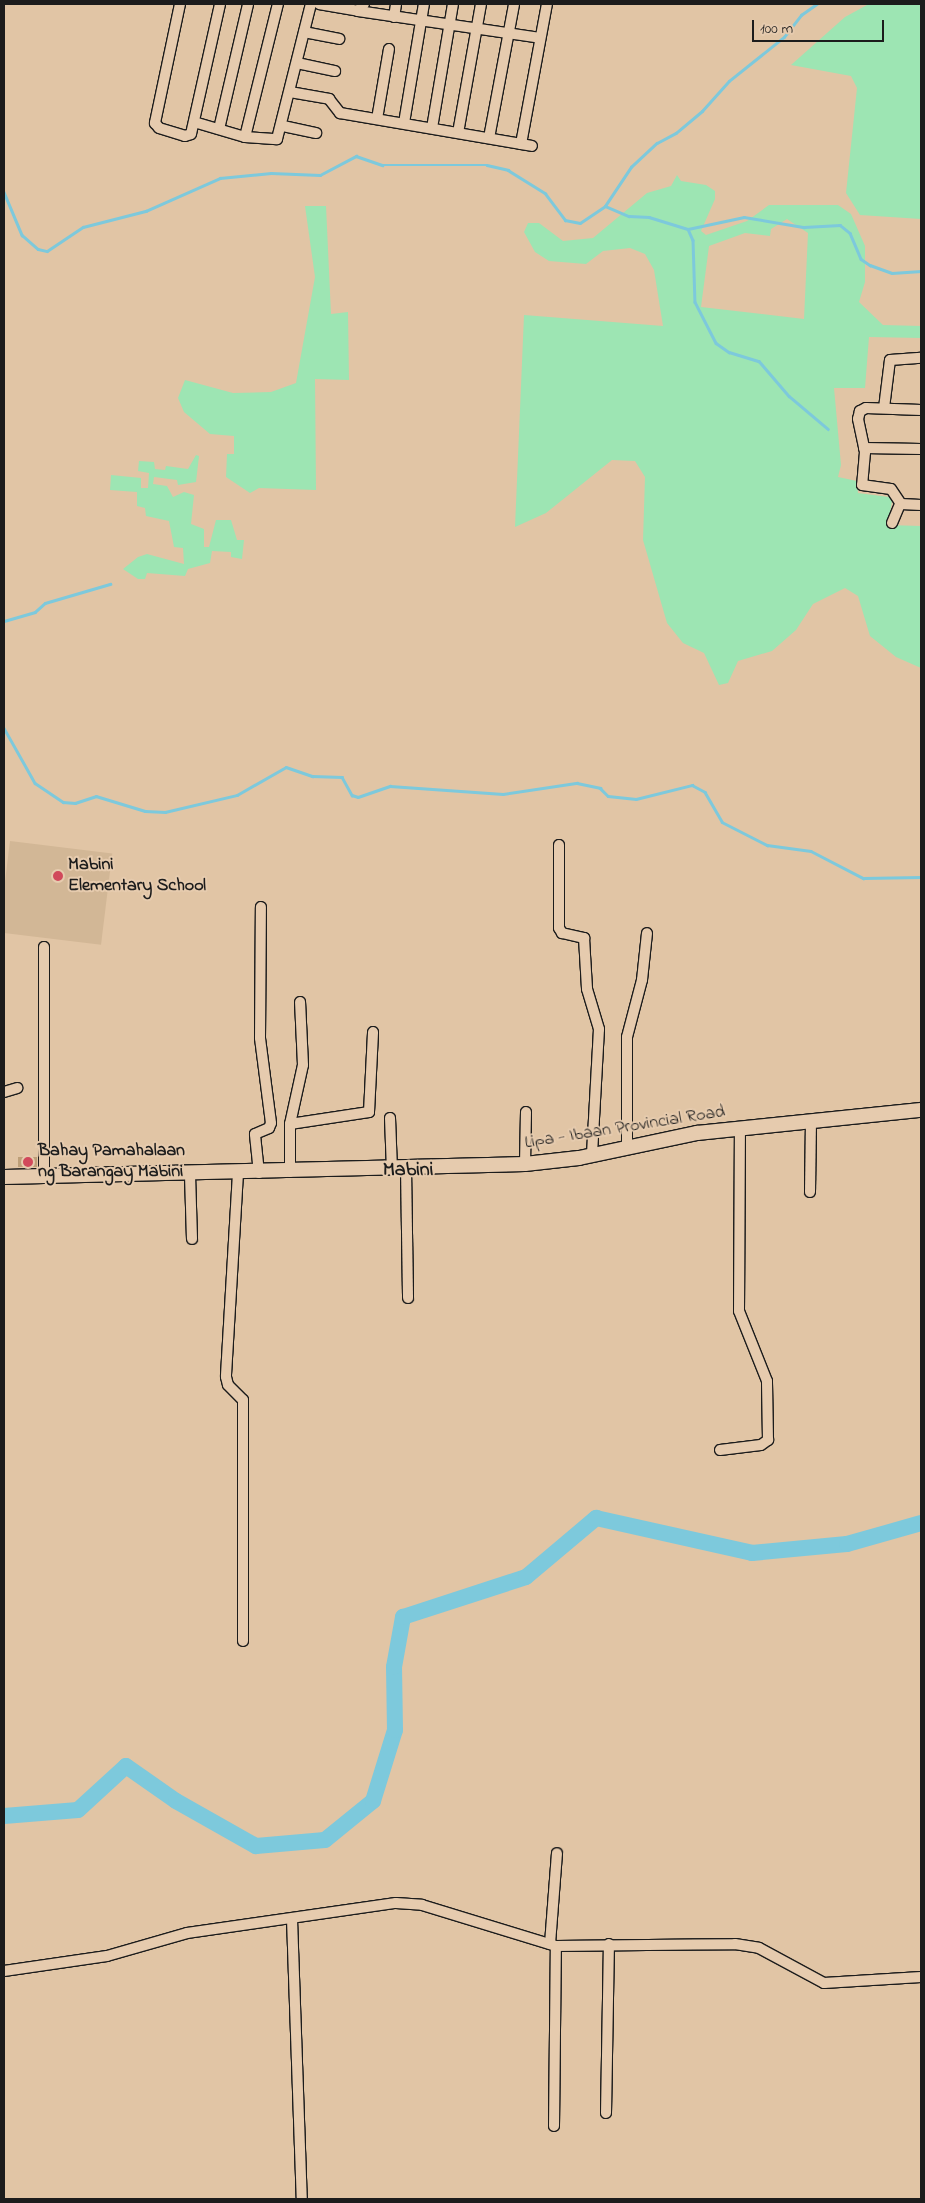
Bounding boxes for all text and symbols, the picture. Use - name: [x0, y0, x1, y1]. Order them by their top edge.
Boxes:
- scale bar: [755, 10, 888, 42]
- text: 100 m: [760, 18, 793, 40]
- place label: Mabini Elementary School: [68, 855, 206, 898]
- marker: Mabini Elementary School: [52, 870, 64, 882]
- street label: Lipa - Ibaan Provincial Road: [523, 1101, 727, 1155]
- place label: Bahay Pamahalaan ng Barangay Mabini: [38, 1141, 185, 1184]
- marker: Bahay Pamahalaan ng Barangay Mabini: [22, 1156, 34, 1168]
- district label: Mabini: [383, 1158, 433, 1182]

